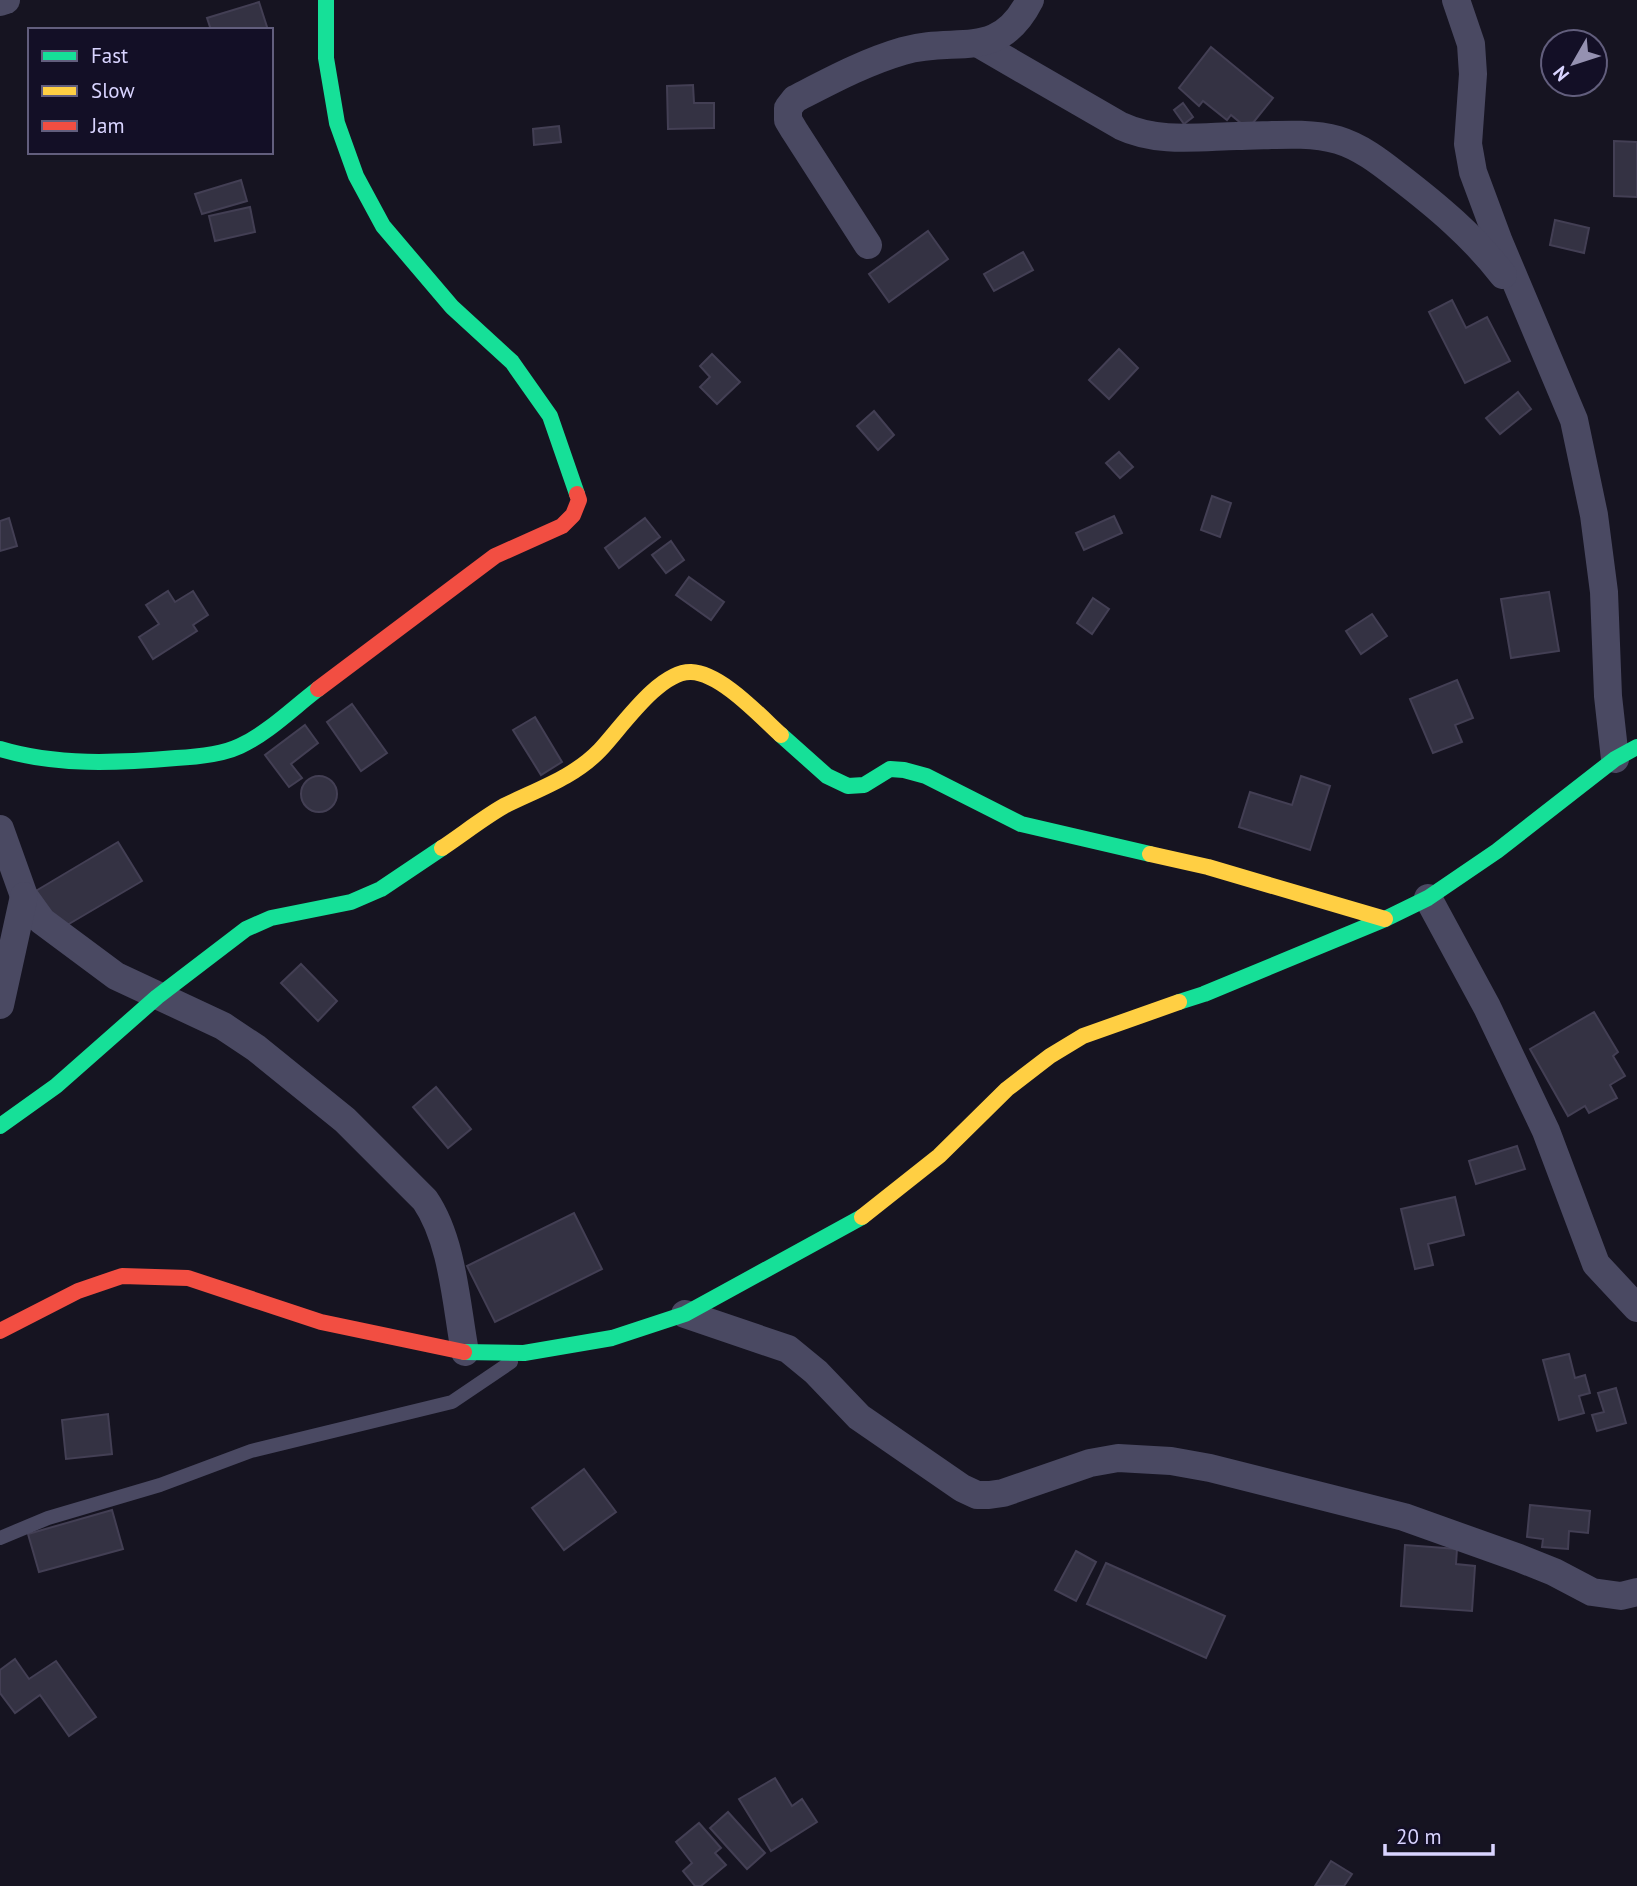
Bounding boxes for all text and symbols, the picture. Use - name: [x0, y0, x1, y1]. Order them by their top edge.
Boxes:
- legend: [28, 28, 273, 154]
- north arrow: [1539, 28, 1609, 98]
- text: Fast: [91, 42, 128, 69]
- text: N: [1548, 61, 1574, 86]
- text: Slow: [91, 77, 135, 104]
- text: Jam: [90, 112, 125, 139]
- scale bar: [1385, 1812, 1494, 1856]
- text: 20 m: [1396, 1823, 1442, 1850]

